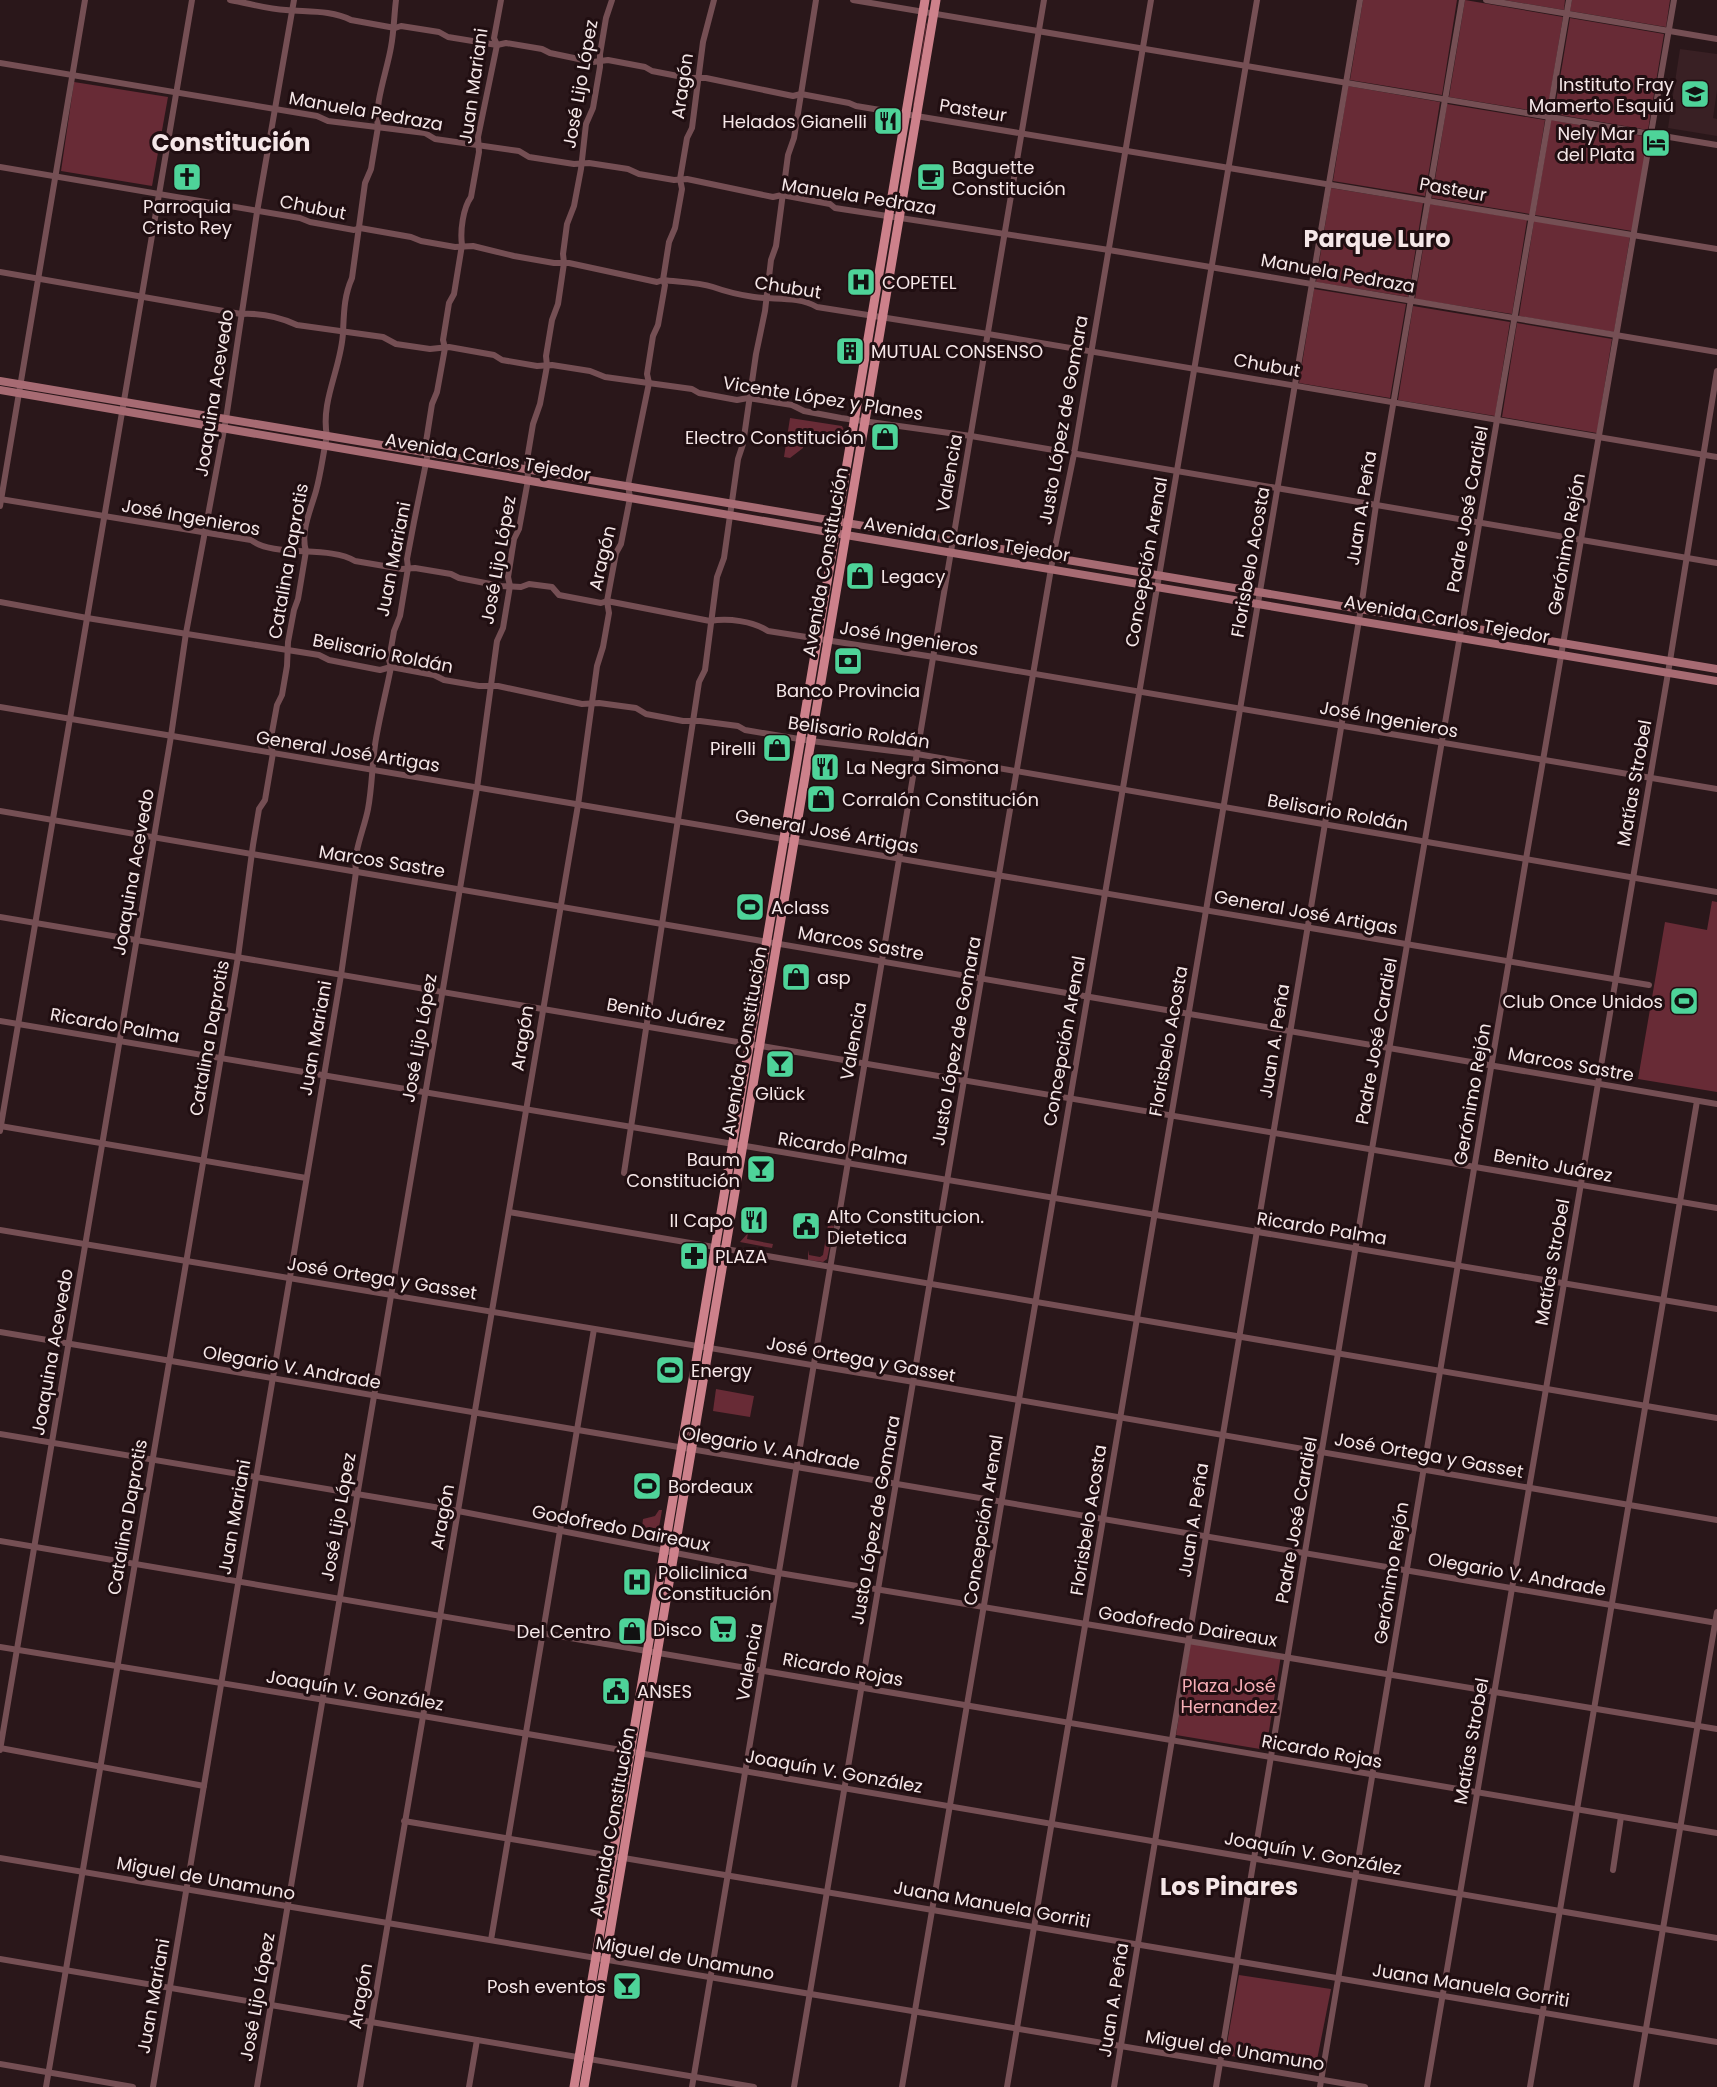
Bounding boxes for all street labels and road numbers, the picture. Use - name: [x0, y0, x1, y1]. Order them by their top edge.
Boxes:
- street label: José Lijo López: [556, 18, 604, 150]
- street label: Juan Mariani: [453, 27, 493, 145]
- street label: Aragón: [665, 51, 699, 121]
- street label: Manuela Pedraza: [287, 85, 445, 137]
- street label: Pasteur: [937, 92, 1009, 128]
- street label: Manuela Pedraza: [780, 171, 938, 221]
- street label: Pasteur: [1417, 171, 1489, 207]
- street label: Chubut: [278, 188, 348, 226]
- street label: Manuela Pedraza: [1259, 247, 1417, 299]
- street label: Chubut: [753, 269, 823, 305]
- street label: Joaquina Acevedo: [188, 308, 240, 478]
- street label: Justo López de Gomara: [1032, 313, 1094, 527]
- street label: Chubut: [1232, 347, 1302, 383]
- street label: Vicente López y Planes: [721, 370, 925, 426]
- street label: Padre José Cardiel: [1440, 424, 1494, 594]
- street label: Avenida Carlos Tejedor: [383, 427, 593, 487]
- street label: Valencia: [930, 432, 968, 514]
- street label: Juan A. Peña: [1340, 449, 1382, 567]
- street label: Avenida Constitución: [796, 465, 854, 659]
- street label: Gerónimo Rejón: [1541, 471, 1591, 617]
- street label: Concepción Arenal: [1119, 475, 1173, 649]
- street label: Catalina Daprotis: [262, 481, 314, 641]
- street label: Florisbelo Acosta: [1224, 485, 1276, 639]
- street label: José Ingenieros: [120, 492, 262, 542]
- street label: José Lijo López: [474, 494, 522, 626]
- street label: Juan Mariani: [370, 499, 416, 619]
- street label: Avenida Carlos Tejedor: [862, 510, 1072, 568]
- street label: Aragón: [582, 523, 622, 593]
- street label: Avenida Carlos Tejedor: [1342, 589, 1552, 649]
- street label: José Ingenieros: [838, 615, 980, 661]
- street label: Belisario Roldán: [311, 627, 455, 679]
- street label: José Ingenieros: [1318, 694, 1460, 744]
- street label: Belisario Roldán: [787, 710, 931, 754]
- street label: Matías Strobel: [1611, 718, 1657, 848]
- street label: General José Artigas: [254, 724, 442, 778]
- street label: Joaquina Acevedo: [106, 787, 160, 957]
- street label: Belisario Roldán: [1265, 787, 1411, 837]
- street label: General José Artigas: [733, 803, 921, 859]
- street label: Marcos Sastre: [317, 839, 447, 883]
- street label: General José Artigas: [1212, 884, 1400, 940]
- street label: Marcos Sastre: [796, 920, 926, 966]
- street label: Justo López de Gomara: [925, 934, 987, 1148]
- street label: Avenida Constitución: [715, 944, 773, 1138]
- street label: Concepción Arenal: [1037, 954, 1091, 1128]
- street label: Padre José Cardiel: [1349, 956, 1403, 1126]
- street label: Catalina Daprotis: [183, 958, 235, 1118]
- street label: Florisbelo Acosta: [1142, 964, 1194, 1118]
- street label: José Lijo López: [395, 972, 443, 1104]
- street label: Juan Mariani: [293, 978, 337, 1098]
- street label: Juan A. Peña: [1253, 982, 1295, 1100]
- street label: Benito Juárez: [605, 991, 727, 1037]
- street label: Valencia: [834, 1000, 872, 1082]
- street label: Ricardo Palma: [48, 1001, 182, 1049]
- street label: Aragón: [504, 1003, 540, 1073]
- street label: Gerónimo Rejón: [1447, 1021, 1497, 1167]
- street label: Marcos Sastre: [1506, 1041, 1636, 1087]
- street label: Ricardo Palma: [776, 1125, 910, 1171]
- street label: Benito Juárez: [1492, 1142, 1614, 1188]
- street label: Matías Strobel: [1529, 1197, 1575, 1327]
- street label: Ricardo Palma: [1255, 1205, 1389, 1251]
- street label: José Ortega y Gasset: [285, 1251, 479, 1305]
- street label: Joaquina Acevedo: [25, 1267, 79, 1437]
- street label: José Ortega y Gasset: [764, 1330, 958, 1388]
- street label: Olegario V. Andrade: [201, 1339, 383, 1395]
- street label: Justo López de Gomara: [844, 1413, 906, 1627]
- street label: Olegario V. Andrade: [680, 1420, 862, 1476]
- street label: José Ortega y Gasset: [1332, 1426, 1526, 1484]
- street label: Concepción Arenal: [957, 1433, 1009, 1607]
- street label: Padre José Cardiel: [1269, 1435, 1323, 1605]
- street label: Catalina Daprotis: [101, 1437, 153, 1597]
- street label: Florisbelo Acosta: [1064, 1443, 1112, 1597]
- street label: José Lijo López: [314, 1451, 362, 1583]
- street label: Juan Mariani: [212, 1457, 256, 1577]
- street label: Juan A. Peña: [1172, 1461, 1214, 1579]
- street label: Aragón: [424, 1482, 460, 1552]
- street label: Godofredo Daireaux: [530, 1498, 713, 1558]
- street label: Gerónimo Rejón: [1367, 1500, 1415, 1646]
- street label: Olegario V. Andrade: [1426, 1546, 1608, 1602]
- street label: Godofredo Daireaux: [1097, 1599, 1280, 1653]
- street label: Valencia: [730, 1621, 768, 1703]
- street label: Ricardo Rojas: [781, 1646, 905, 1692]
- street label: Joaquín V. González: [264, 1664, 446, 1716]
- street label: Matías Strobel: [1448, 1676, 1494, 1806]
- street label: Avenida Constitución: [583, 1725, 641, 1919]
- street label: Ricardo Rojas: [1260, 1728, 1384, 1774]
- street label: Joaquín V. González: [743, 1743, 925, 1799]
- street label: Joaquín V. González: [1222, 1825, 1404, 1881]
- street label: Miguel de Unamuno: [115, 1850, 297, 1906]
- street label: Juana Manuela Gorriti: [892, 1874, 1092, 1934]
- street label: Miguel de Unamuno: [594, 1930, 776, 1986]
- street label: José Lijo López: [233, 1931, 281, 2063]
- street label: Juan Mariani: [131, 1936, 175, 2056]
- street label: Juan A. Peña: [1092, 1941, 1134, 2059]
- street label: Juana Manuela Gorriti: [1371, 1957, 1571, 2013]
- street label: Aragón: [342, 1961, 378, 2031]
- street label: Miguel de Unamuno: [1144, 2023, 1326, 2077]

